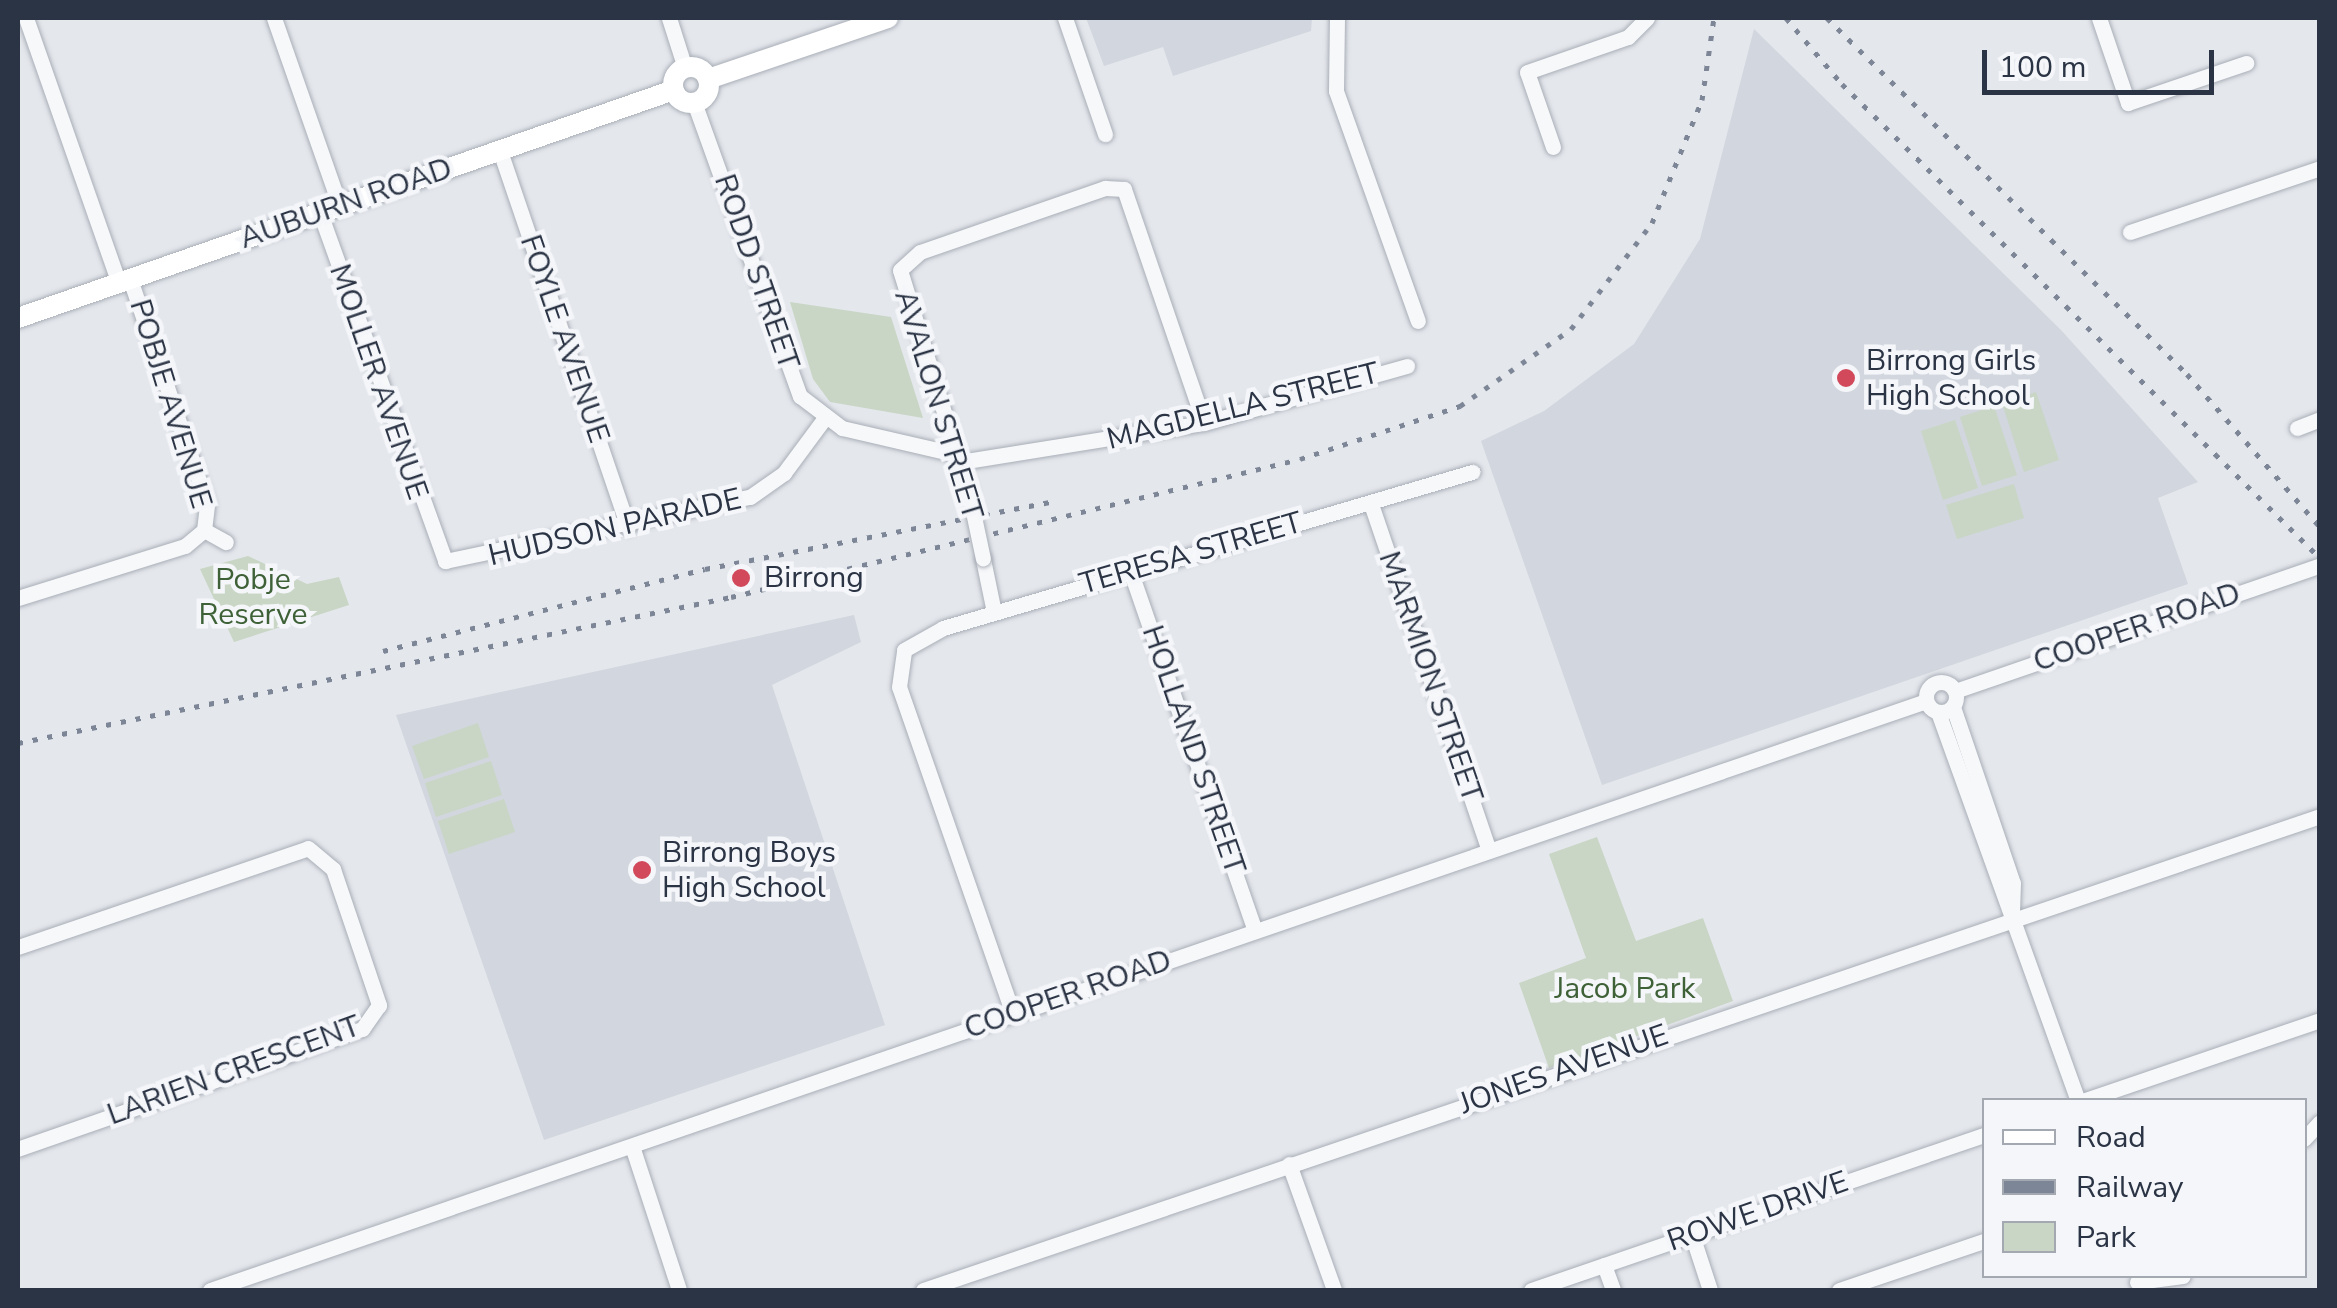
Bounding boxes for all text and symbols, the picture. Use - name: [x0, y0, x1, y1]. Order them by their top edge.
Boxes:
- scale bar: [1987, 30, 2220, 92]
- text: 100 m: [1999, 47, 2086, 88]
- street label: AUBURN ROAD: [235, 151, 457, 257]
- street label: RODD STREET: [706, 170, 806, 374]
- street label: FOYLE AVENUE: [512, 230, 616, 448]
- street label: MOLLER AVENUE: [321, 260, 435, 504]
- street label: AVALON STREET: [886, 286, 990, 524]
- street label: POBJE AVENUE: [121, 295, 219, 513]
- place label: Birrong Girls High School: [1866, 343, 2036, 414]
- street label: MAGDELLA STREET: [1103, 356, 1383, 458]
- marker: Birrong Girls High School: [1835, 367, 1857, 389]
- street label: HUDSON PARADE: [485, 481, 745, 575]
- street label: TERESA STREET: [1076, 505, 1306, 603]
- street label: MARMION STREET: [1370, 547, 1490, 807]
- place label: Birrong: [764, 560, 864, 596]
- park label: Pobje Reserve: [199, 562, 307, 632]
- marker: Birrong: [728, 565, 754, 591]
- street label: COOPER ROAD: [2029, 576, 2245, 680]
- street label: HOLLAND STREET: [1134, 621, 1252, 879]
- place label: Birrong Boys High School: [662, 835, 836, 906]
- marker: Birrong Boys High School: [631, 859, 653, 881]
- street label: COOPER ROAD: [960, 943, 1176, 1047]
- park label: Jacob Park: [1555, 971, 1695, 1007]
- street label: LARIEN CRESCENT: [103, 1009, 365, 1133]
- street label: JONES AVENUE: [1455, 1017, 1673, 1123]
- legend: [1982, 1098, 2307, 1278]
- text: Road: [2076, 1117, 2146, 1158]
- street label: ROWE DRIVE: [1663, 1164, 1853, 1260]
- text: Railway: [2076, 1167, 2184, 1208]
- text: Park: [2076, 1217, 2136, 1258]

